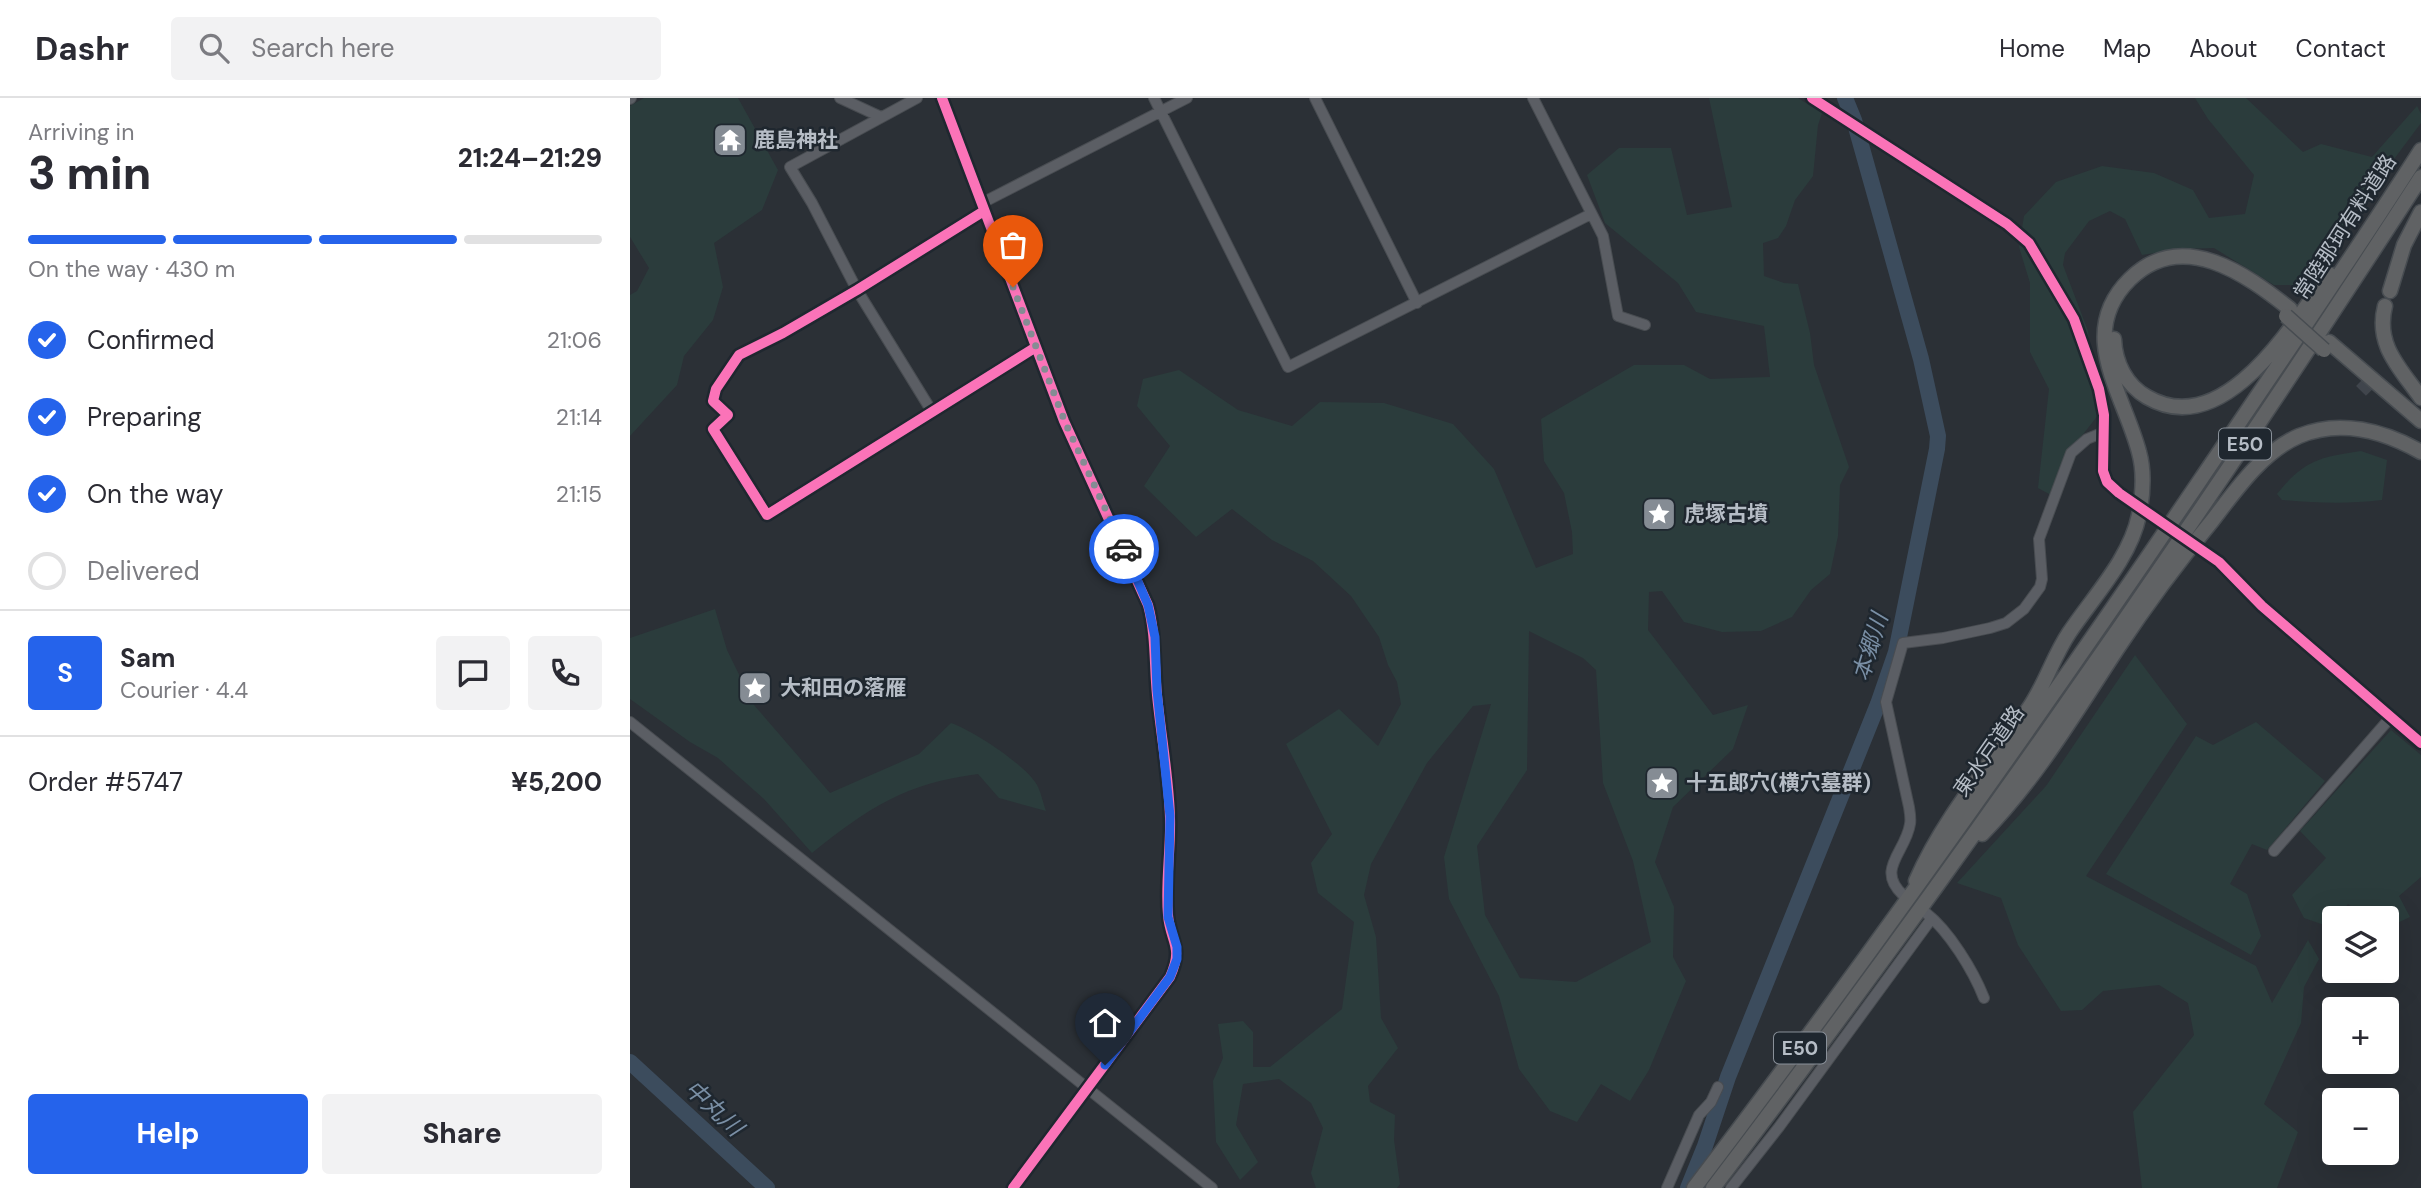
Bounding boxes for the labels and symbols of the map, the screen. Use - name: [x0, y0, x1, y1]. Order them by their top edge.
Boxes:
- temple icon: 鹿島神社: [711, 121, 749, 159]
- place label: 鹿島神社: [754, 126, 838, 154]
- street label: 常陸那珂有料道路: [2288, 149, 2402, 305]
- pin: [983, 215, 1043, 287]
- road number: E50: [2219, 428, 2271, 460]
- place icon: 虎塚古墳: [1640, 495, 1678, 533]
- place label: 虎塚古墳: [1684, 500, 1768, 528]
- courier: [1089, 514, 1159, 584]
- water label: 本郷川: [1846, 607, 1895, 684]
- place icon: 大和田の落雁: [736, 669, 774, 707]
- place label: 大和田の落雁: [780, 674, 906, 702]
- street label: 東水戸道路: [1947, 700, 2031, 802]
- place icon: 十五郎穴(横穴墓群): [1643, 764, 1681, 802]
- place label: 十五郎穴(横穴墓群): [1686, 769, 1871, 797]
- pin: [1075, 993, 1135, 1065]
- road number: E50: [1774, 1032, 1826, 1064]
- water label: 中丸川: [679, 1074, 752, 1145]

